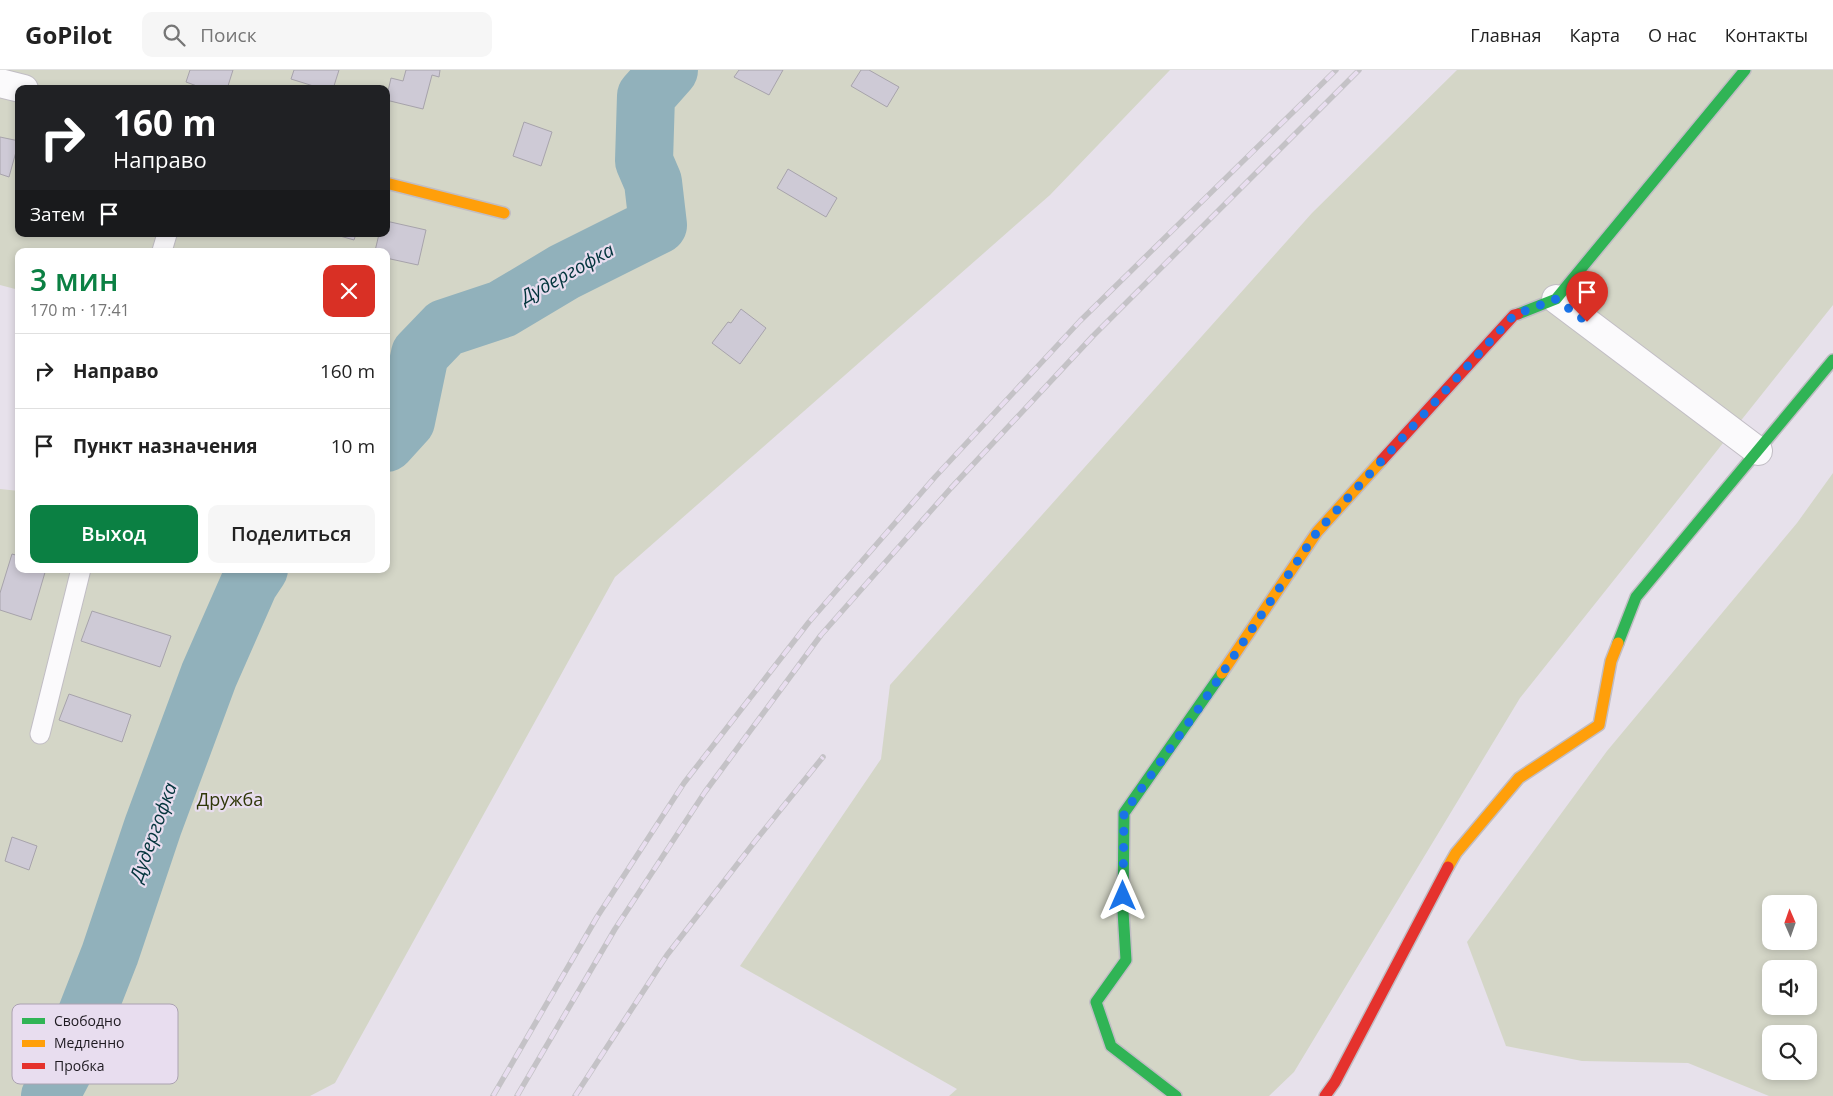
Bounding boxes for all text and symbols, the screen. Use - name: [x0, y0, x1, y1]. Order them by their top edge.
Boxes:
- search box: [142, 12, 492, 57]
- text: GoPilot: [25, 18, 112, 51]
- icon: search: [160, 21, 188, 49]
- text: Поиск: [200, 22, 257, 48]
- text: Главная: [1470, 23, 1542, 47]
- text: Карта: [1570, 23, 1620, 47]
- text: О нас: [1648, 23, 1697, 47]
- text: Контакты: [1725, 23, 1808, 47]
- text: 160 m: [113, 99, 217, 146]
- icon: right: [30, 105, 95, 170]
- text: Направо: [113, 144, 207, 174]
- icon: arrive: [95, 200, 123, 228]
- text: Затем: [30, 201, 85, 227]
- water label: Дудергофка: [514, 236, 619, 310]
- text: 3 мин: [30, 259, 118, 300]
- button: close: [323, 265, 375, 317]
- pin: [1566, 271, 1608, 322]
- icon: arrive: [1573, 278, 1601, 306]
- text: 170 m · 17:41: [30, 299, 130, 321]
- icon: right: [30, 357, 58, 385]
- text: Направо: [73, 358, 159, 384]
- text: 160 m: [320, 358, 375, 384]
- icon: arrive: [30, 432, 58, 460]
- text: Пункт назначения: [73, 433, 258, 459]
- text: 10 m: [331, 433, 375, 459]
- button: Выход: [30, 505, 198, 563]
- button: Поделиться: [208, 505, 375, 563]
- water label: Дудергофка: [122, 779, 183, 887]
- park label: Дружба: [197, 787, 263, 811]
- position arrow: [1096, 869, 1148, 921]
- north arrow: [1762, 895, 1818, 950]
- map controls: [1762, 895, 1817, 1080]
- button: sound: [1762, 960, 1817, 1015]
- legend: [12, 1004, 178, 1084]
- text: Свободно: [54, 1011, 121, 1030]
- button: search: [1762, 1025, 1817, 1080]
- text: Медленно: [54, 1033, 125, 1052]
- text: Пробка: [54, 1056, 105, 1075]

